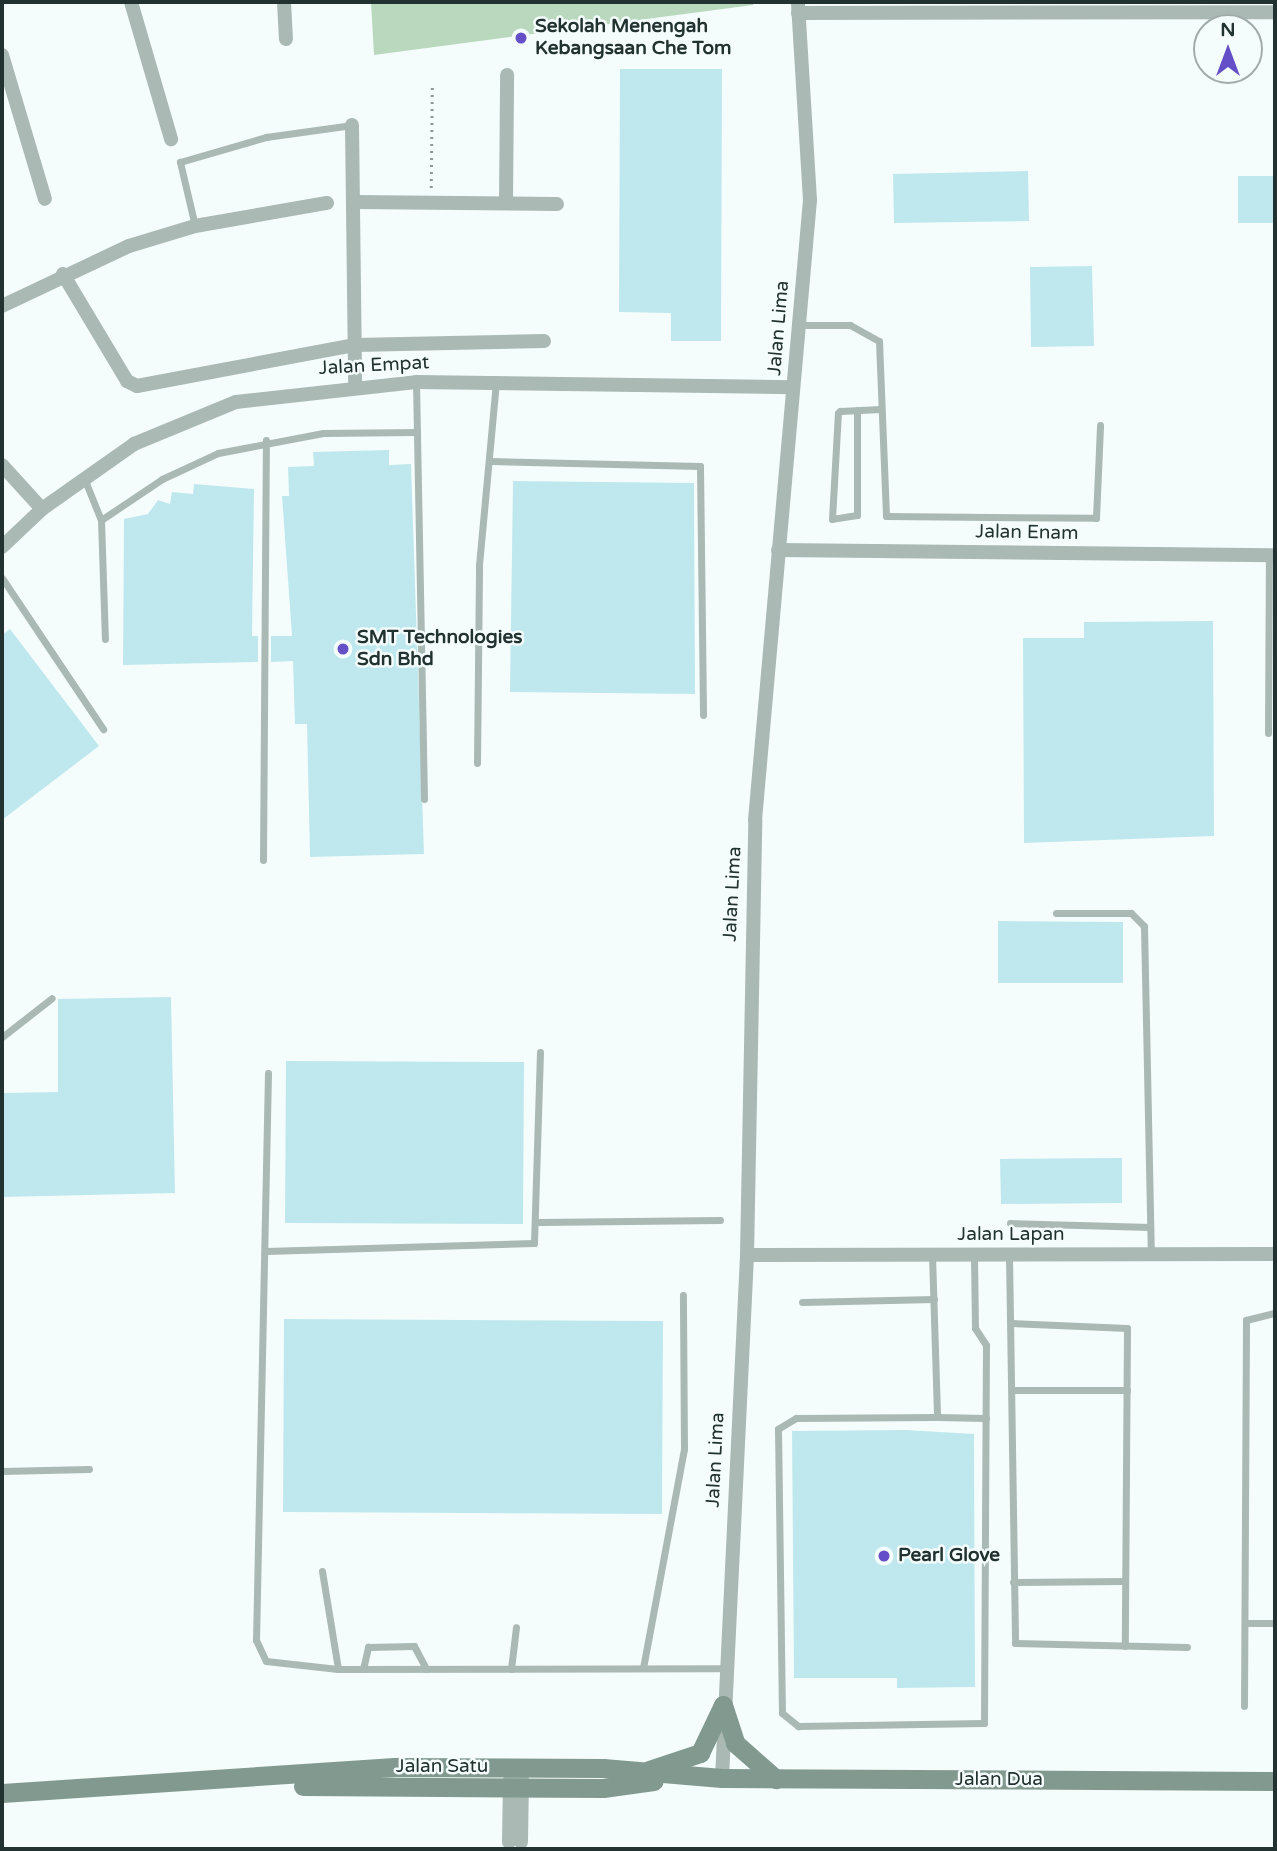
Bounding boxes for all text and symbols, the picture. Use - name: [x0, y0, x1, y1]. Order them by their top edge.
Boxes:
- north arrow: [1193, 14, 1263, 84]
- place label: Sekolah Menengah Kebangsaan Che Tom: [535, 16, 732, 60]
- text: N: [1220, 19, 1236, 41]
- marker: Sekolah Menengah Kebangsaan Che Tom: [513, 30, 529, 46]
- street label: Jalan Lima: [763, 280, 795, 376]
- street label: Jalan Empat: [318, 352, 430, 380]
- street label: Jalan Enam: [975, 521, 1079, 545]
- place label: SMT Technologies Sdn Bhd: [357, 627, 522, 671]
- marker: SMT Technologies Sdn Bhd: [335, 641, 351, 657]
- street label: Jalan Lima: [719, 846, 747, 942]
- street label: Jalan Lapan: [957, 1224, 1065, 1246]
- street label: Jalan Lima: [702, 1412, 730, 1508]
- place label: Pearl Glove: [898, 1545, 1000, 1567]
- marker: Pearl Glove: [876, 1548, 892, 1564]
- street label: Jalan Satu: [396, 1756, 488, 1778]
- street label: Jalan Dua: [955, 1769, 1043, 1791]

